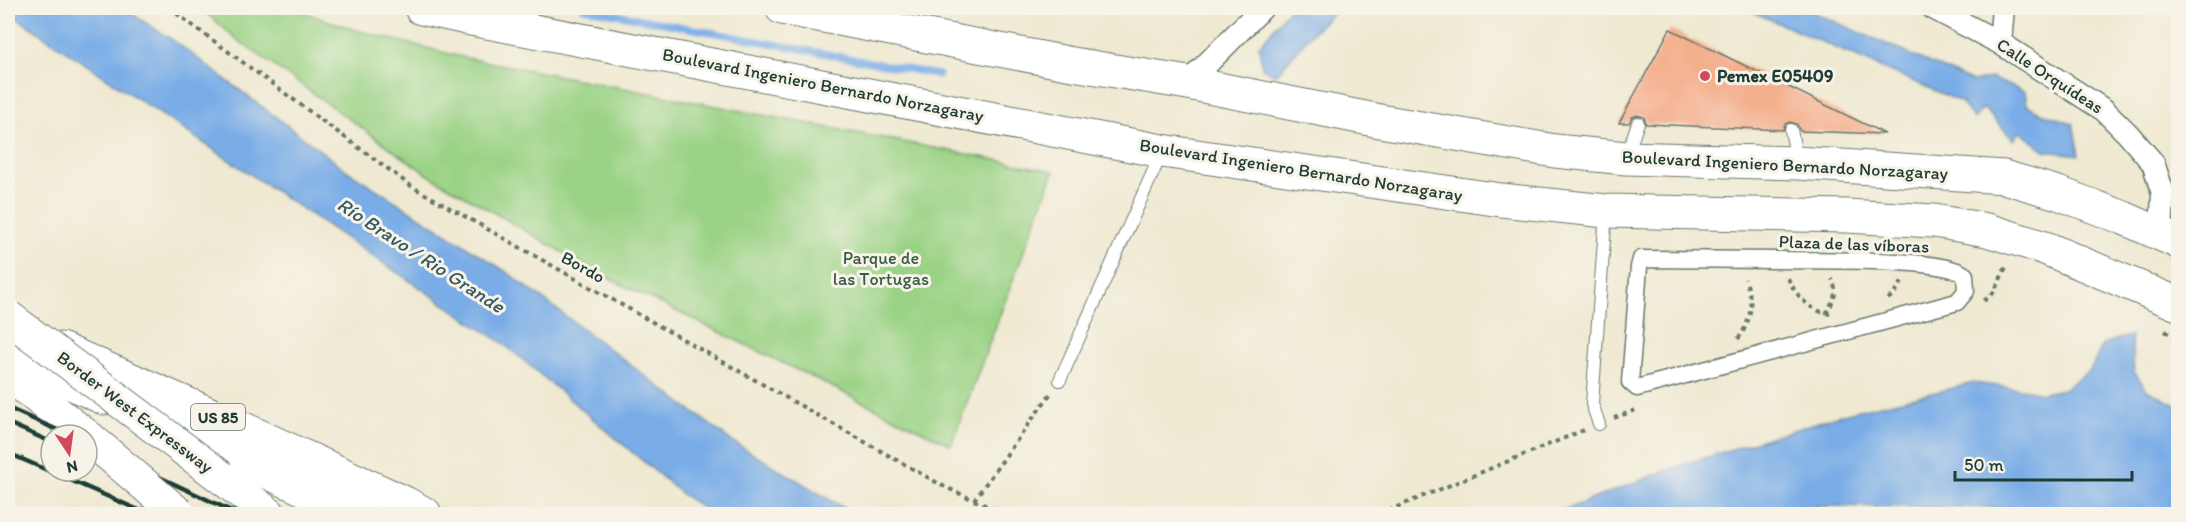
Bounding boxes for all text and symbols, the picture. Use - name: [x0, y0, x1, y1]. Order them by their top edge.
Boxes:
- street label: Calle Orquídeas: [1992, 33, 2108, 119]
- street label: Boulevard Ingeniero Bernardo Norzagaray: [661, 43, 986, 127]
- place label: Pemex E05409: [1717, 65, 1833, 87]
- marker: Pemex E05409: [1698, 69, 1712, 83]
- street label: Boulevard Ingeniero Bernardo Norzagaray: [1138, 134, 1465, 206]
- street label: Boulevard Ingeniero Bernardo Norzagaray: [1621, 145, 1949, 185]
- water label: Río Bravo / Rio Grande: [333, 192, 510, 319]
- street label: Plaza de las víboras: [1778, 230, 1930, 258]
- street label: Bordo: [557, 246, 609, 288]
- park label: Parque de las Tortugas: [833, 247, 929, 290]
- street label: Border West Expressway: [53, 346, 218, 478]
- road number: US 85: [191, 404, 245, 430]
- north arrow: [39, 423, 99, 483]
- scale bar: [1955, 444, 2132, 482]
- text: 50 m: [1964, 454, 2004, 476]
- text: N: [65, 457, 80, 478]

